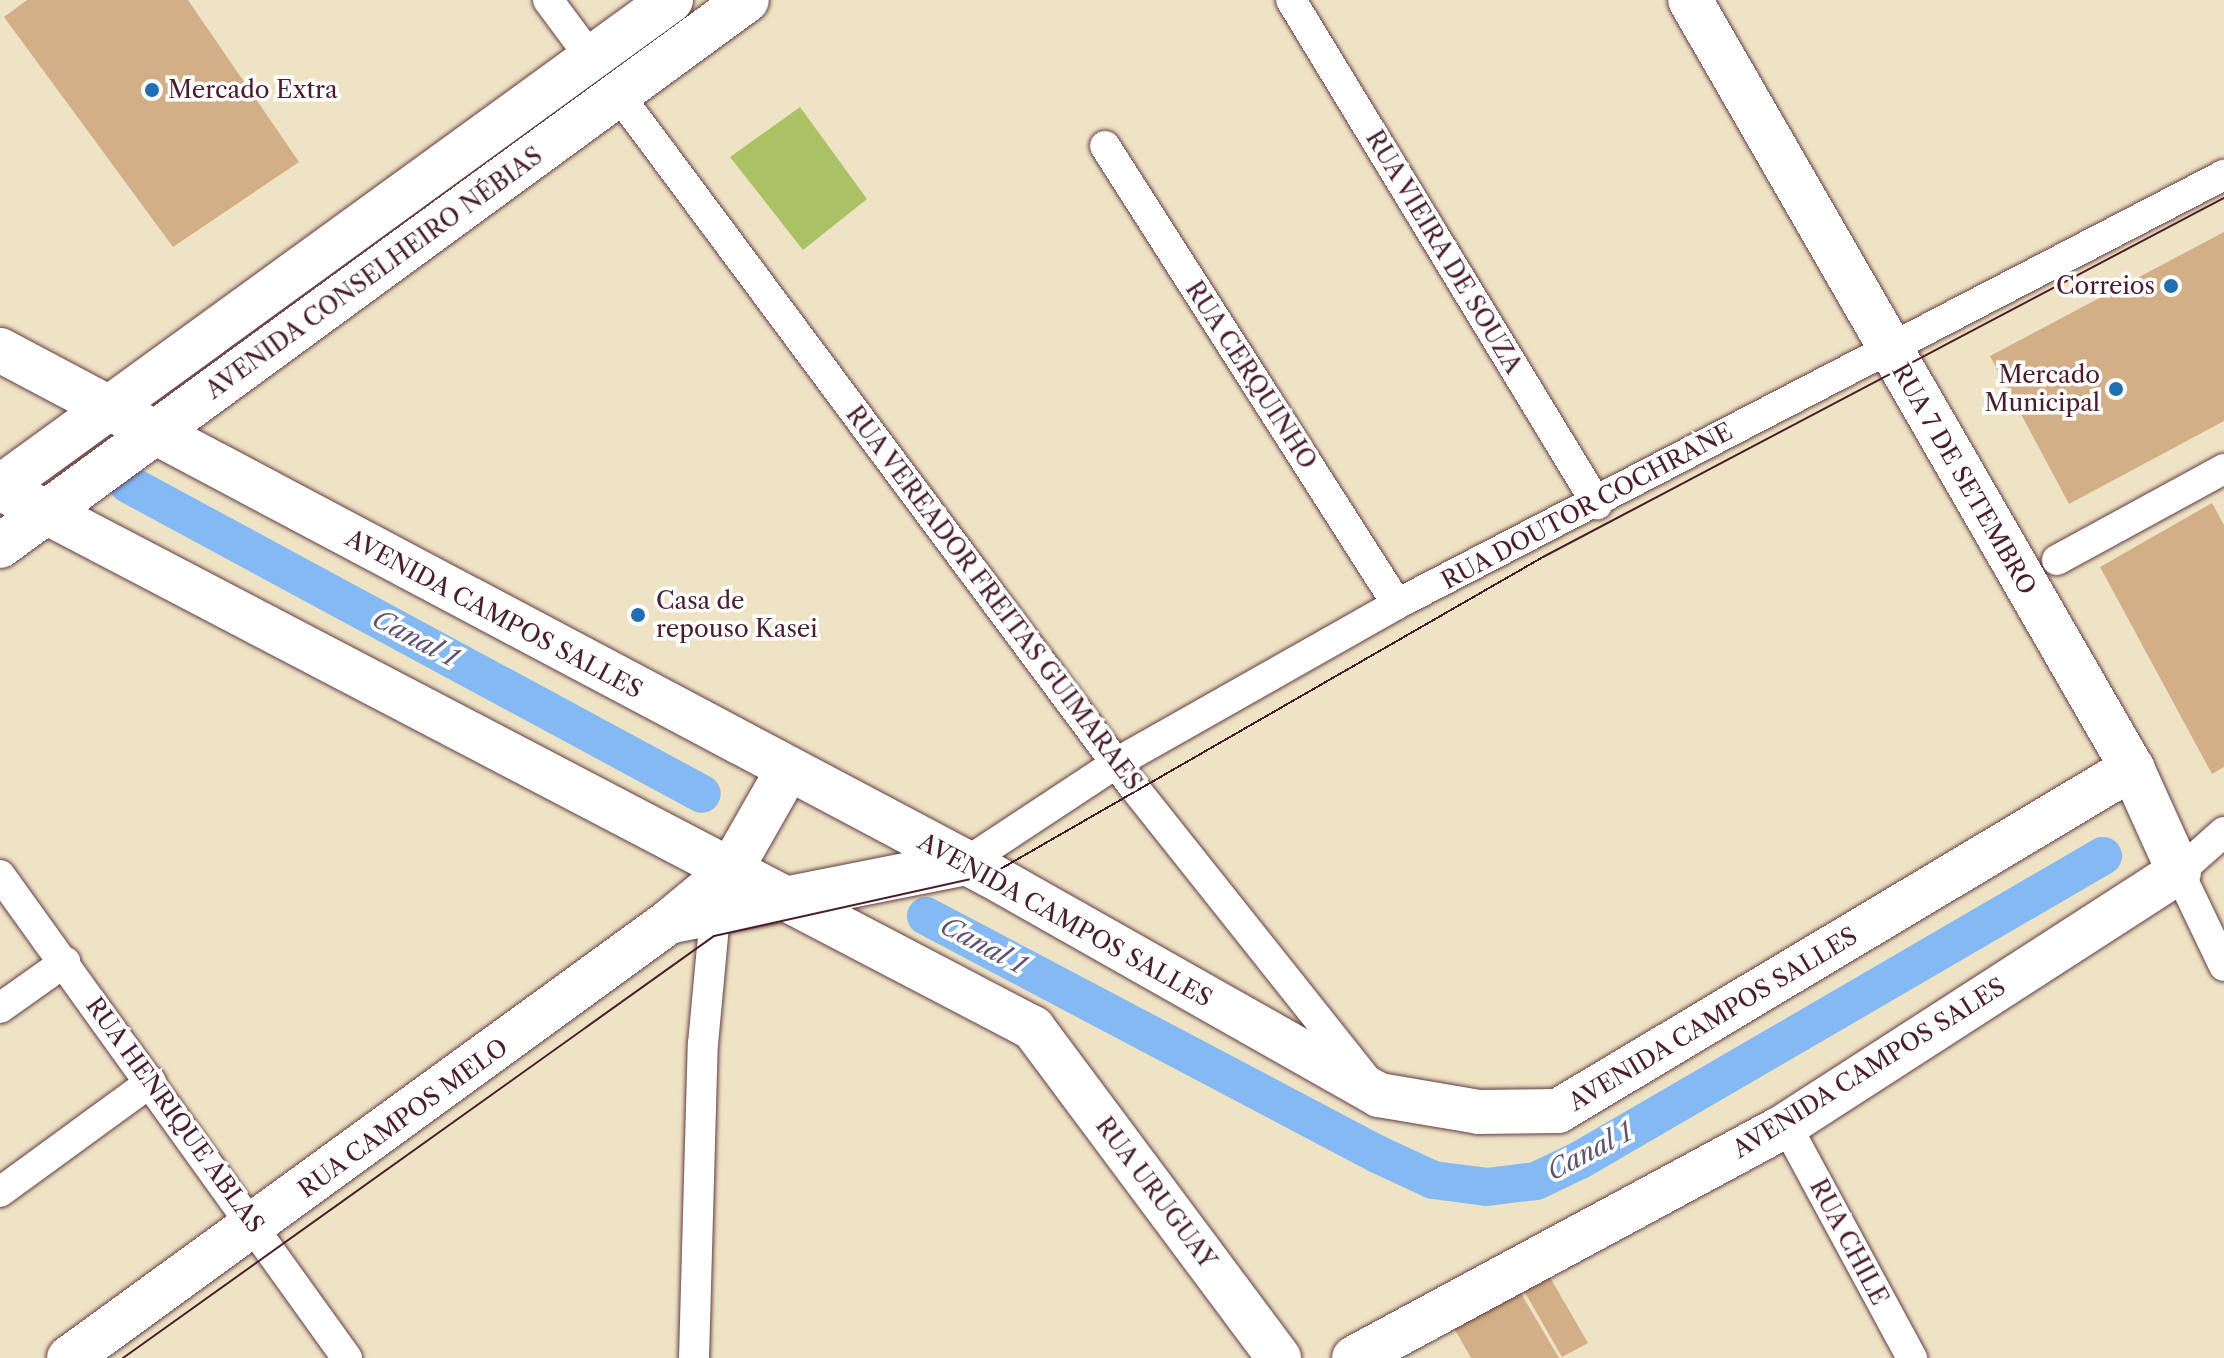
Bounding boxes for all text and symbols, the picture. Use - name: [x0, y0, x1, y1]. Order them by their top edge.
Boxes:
- place label: Mercado Extra: [168, 76, 338, 104]
- marker: Mercado Extra: [143, 81, 161, 99]
- street label: RUA VIEIRA DE SOUZA: [1359, 124, 1529, 380]
- street label: AVENIDA CONSELHEIRO NÉBIAS: [200, 141, 548, 405]
- place label: Correios: [2056, 272, 2155, 300]
- street label: RUA CERQUINHO: [1179, 275, 1323, 475]
- marker: Correios: [2162, 277, 2180, 295]
- street label: RUA 7 DE SETEMBRO: [1886, 358, 2042, 600]
- place label: Mercado Municipal: [1985, 361, 2100, 417]
- marker: Mercado Municipal: [2107, 380, 2125, 398]
- street label: RUA VEREADOR FREITAS GUIMARAES: [839, 399, 1149, 797]
- street label: RUA DOUTOR COCHRANE: [1436, 416, 1738, 596]
- street label: AVENIDA CAMPOS SALLES: [340, 523, 648, 705]
- place label: Casa de repouso Kasei: [656, 587, 818, 643]
- water label: Canal 1: [367, 604, 463, 674]
- marker: Casa de repouso Kasei: [627, 604, 649, 626]
- street label: AVENIDA CAMPOS SALLES: [913, 827, 1217, 1013]
- water label: Canal 1: [935, 911, 1031, 981]
- street label: AVENIDA CAMPOS SALLES: [1563, 921, 1863, 1117]
- street label: AVENIDA CAMPOS SALES: [1727, 972, 2011, 1164]
- street label: RUA HENRIQUE ABLAS: [79, 991, 271, 1239]
- street label: RUA CAMPOS MELO: [292, 1032, 514, 1204]
- street label: RUA URUGUAY: [1089, 1111, 1223, 1275]
- water label: Canal 1: [1542, 1117, 1638, 1187]
- street label: RUA CHILE: [1804, 1174, 1894, 1310]

